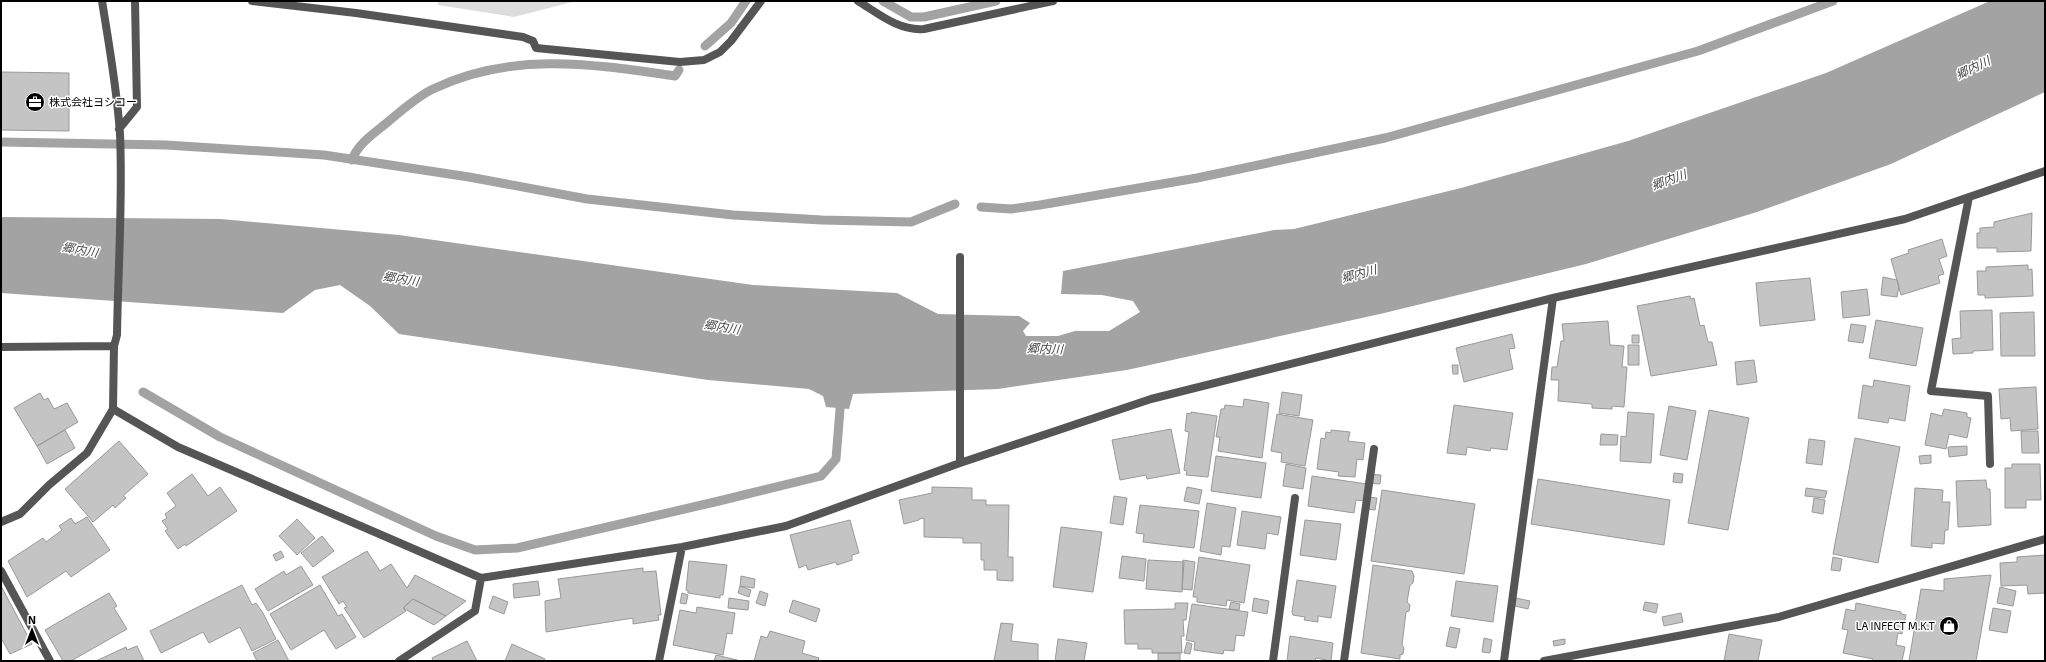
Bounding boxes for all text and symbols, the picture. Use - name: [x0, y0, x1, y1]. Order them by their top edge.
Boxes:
- water label: 郷内川: [1953, 52, 1994, 81]
- office icon: 株式会社ヨシコー: [24, 91, 46, 113]
- place label: 株式会社ヨシコー: [49, 95, 137, 108]
- water label: 郷内川: [1649, 166, 1690, 192]
- water label: 郷内川: [61, 239, 101, 259]
- water label: 郷内川: [1340, 261, 1380, 284]
- water label: 郷内川: [382, 268, 422, 288]
- water label: 郷内川: [703, 316, 743, 336]
- water label: 郷内川: [1027, 340, 1065, 356]
- north arrow: [12, 610, 52, 650]
- text: N: [28, 613, 36, 626]
- shop icon: LA INFECT M.K.T: [1938, 615, 1960, 637]
- place label: LA INFECT M.K.T: [1856, 619, 1936, 632]

